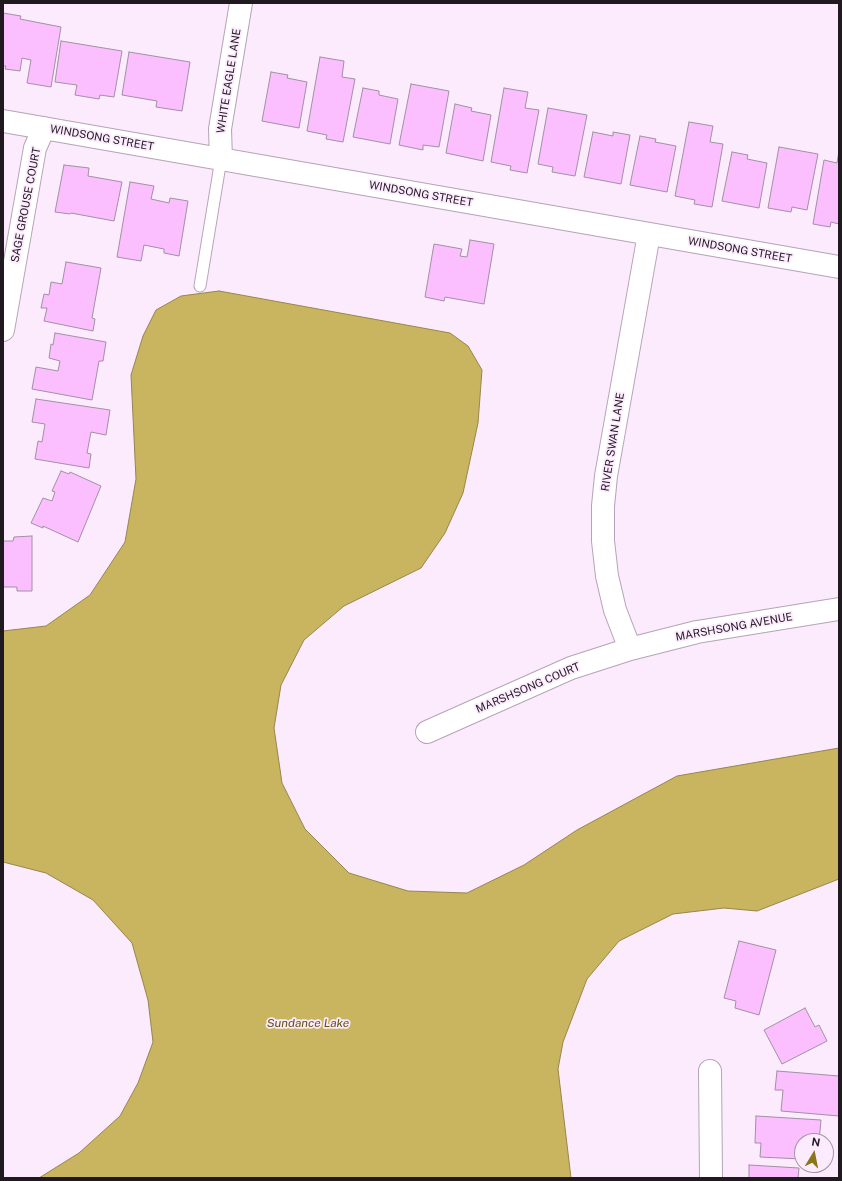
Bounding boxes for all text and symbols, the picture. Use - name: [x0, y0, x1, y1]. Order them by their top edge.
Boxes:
- street label: WHITE EAGLE LANE: [214, 28, 244, 134]
- street label: WINDSONG STREET: [49, 122, 155, 154]
- street label: SAGE GROUSE COURT: [8, 146, 44, 264]
- street label: WINDSONG STREET: [368, 178, 474, 210]
- street label: WINDSONG STREET: [687, 234, 793, 266]
- street label: RIVER SWAN LANE: [599, 392, 627, 492]
- street label: MARSHSONG AVENUE: [675, 610, 793, 644]
- street label: MARSHSONG COURT: [474, 660, 582, 716]
- water label: Sundance Lake: [267, 1016, 349, 1030]
- north arrow: [794, 1133, 834, 1173]
- text: N: [811, 1136, 821, 1149]

